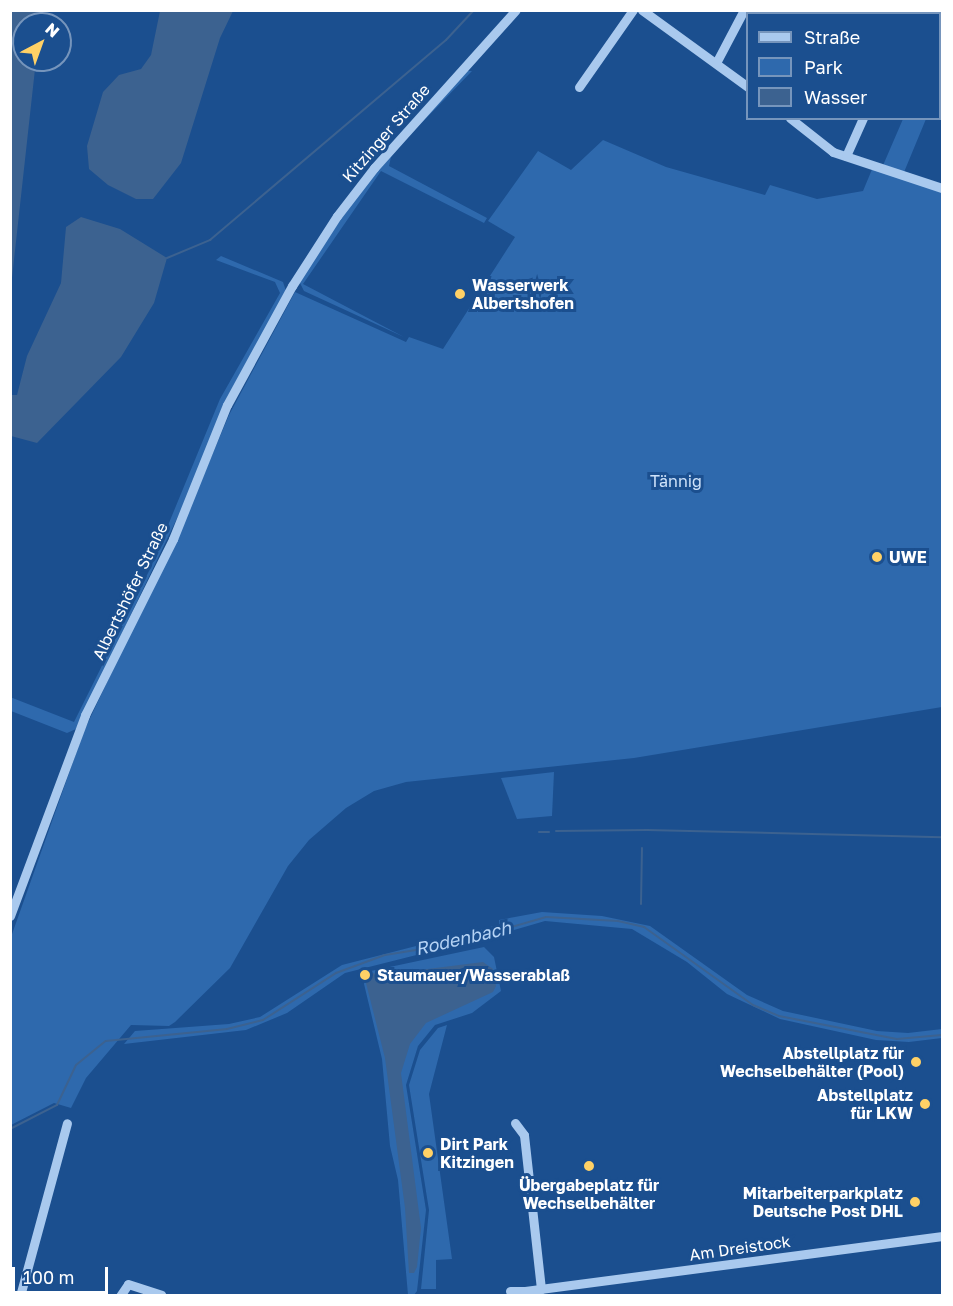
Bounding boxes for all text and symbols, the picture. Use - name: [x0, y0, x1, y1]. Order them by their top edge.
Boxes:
- north arrow: [12, 12, 72, 72]
- legend: [746, 12, 941, 120]
- text: N: [41, 18, 64, 41]
- text: Straße: [804, 26, 860, 48]
- text: Park: [804, 56, 843, 78]
- street label: Kitzinger Straße: [338, 80, 434, 186]
- text: Wasser: [804, 86, 867, 108]
- place label: Wasserwerk Albertshofen: [472, 275, 574, 313]
- marker: Wasserwerk Albertshofen: [453, 287, 467, 301]
- park label: Tännig: [650, 471, 702, 491]
- street label: Albertshöfer Straße: [88, 519, 172, 663]
- place label: UWE: [889, 547, 927, 567]
- marker: UWE: [870, 550, 884, 564]
- water label: Rodenbach: [413, 917, 513, 959]
- place label: Staumauer/Wasserablaß: [377, 965, 570, 985]
- marker: Staumauer/Wasserablaß: [358, 968, 372, 982]
- place label: Abstellplatz für Wechselbehälter (Pool): [720, 1043, 904, 1081]
- marker: Abstellplatz für Wechselbehälter (Pool): [909, 1055, 923, 1069]
- place label: Abstellplatz für LKW: [817, 1085, 913, 1123]
- marker: Abstellplatz für LKW: [918, 1097, 932, 1111]
- place label: Dirt Park Kitzingen: [440, 1134, 514, 1172]
- marker: Dirt Park Kitzingen: [421, 1146, 435, 1160]
- marker: Übergabeplatz für Wechselbehälter: [582, 1159, 596, 1173]
- place label: Übergabeplatz für Wechselbehälter: [519, 1175, 659, 1213]
- place label: Mitarbeiterparkplatz Deutsche Post DHL: [743, 1183, 903, 1221]
- marker: Mitarbeiterparkplatz Deutsche Post DHL: [908, 1195, 922, 1209]
- street label: Am Dreistock: [688, 1231, 792, 1265]
- scale bar: [15, 1255, 111, 1293]
- text: 100 m: [23, 1266, 74, 1288]

